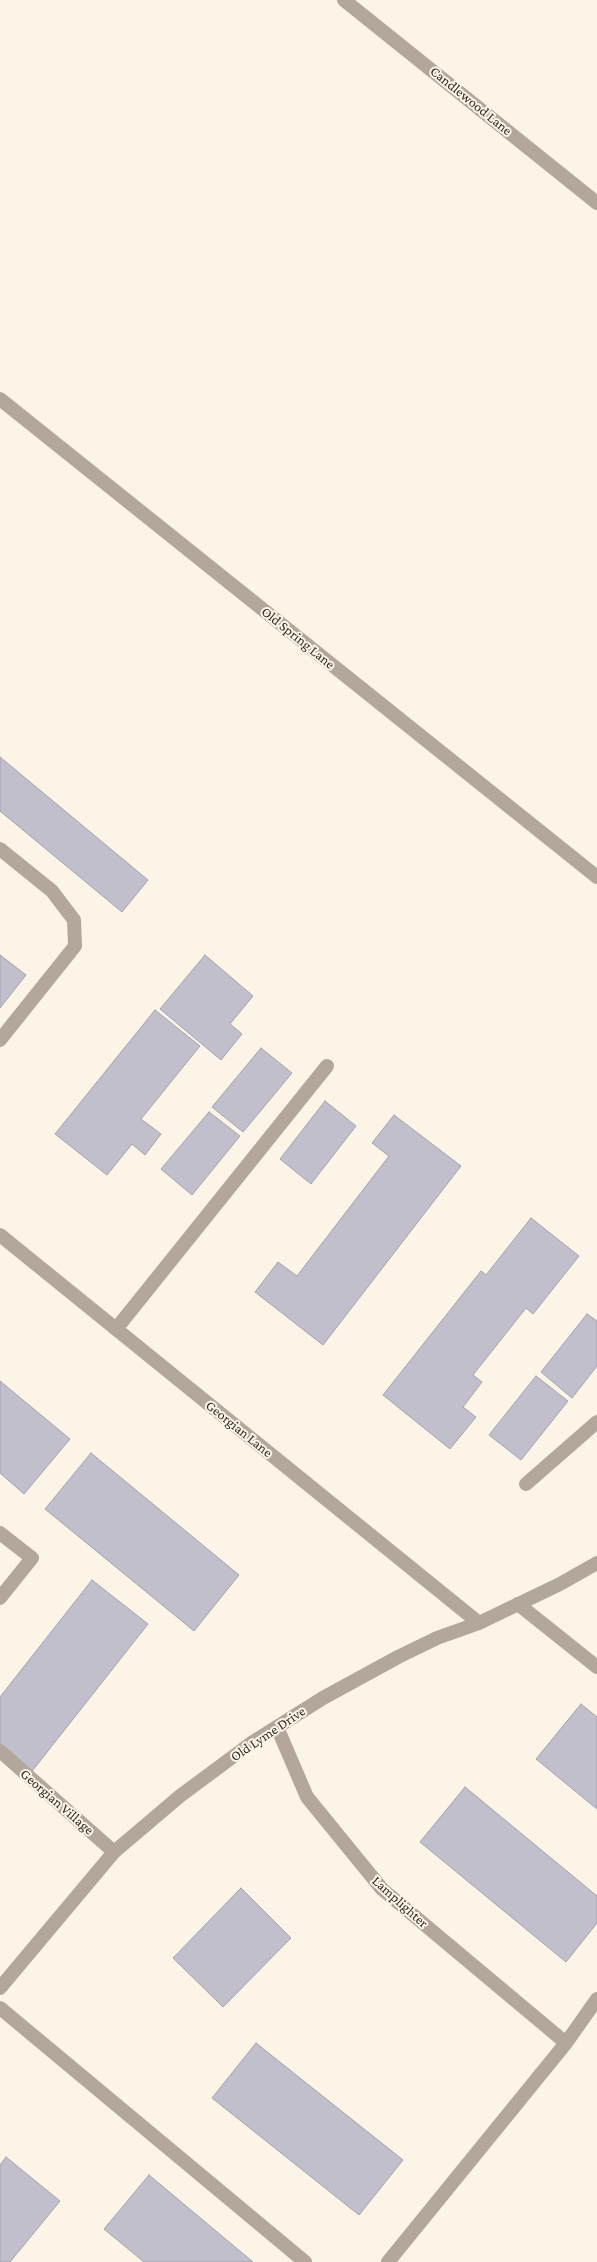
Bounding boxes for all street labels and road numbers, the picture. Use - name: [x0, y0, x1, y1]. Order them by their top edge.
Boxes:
- street label: Candlewood Lane: [427, 63, 515, 139]
- street label: Old Spring Lane: [258, 603, 338, 673]
- street label: Georgian Lane: [202, 1397, 276, 1461]
- street label: Old Lyme Drive: [227, 1703, 309, 1765]
- street label: Georgian Village: [17, 1766, 97, 1838]
- street label: Lamplighter: [369, 1873, 431, 1931]

